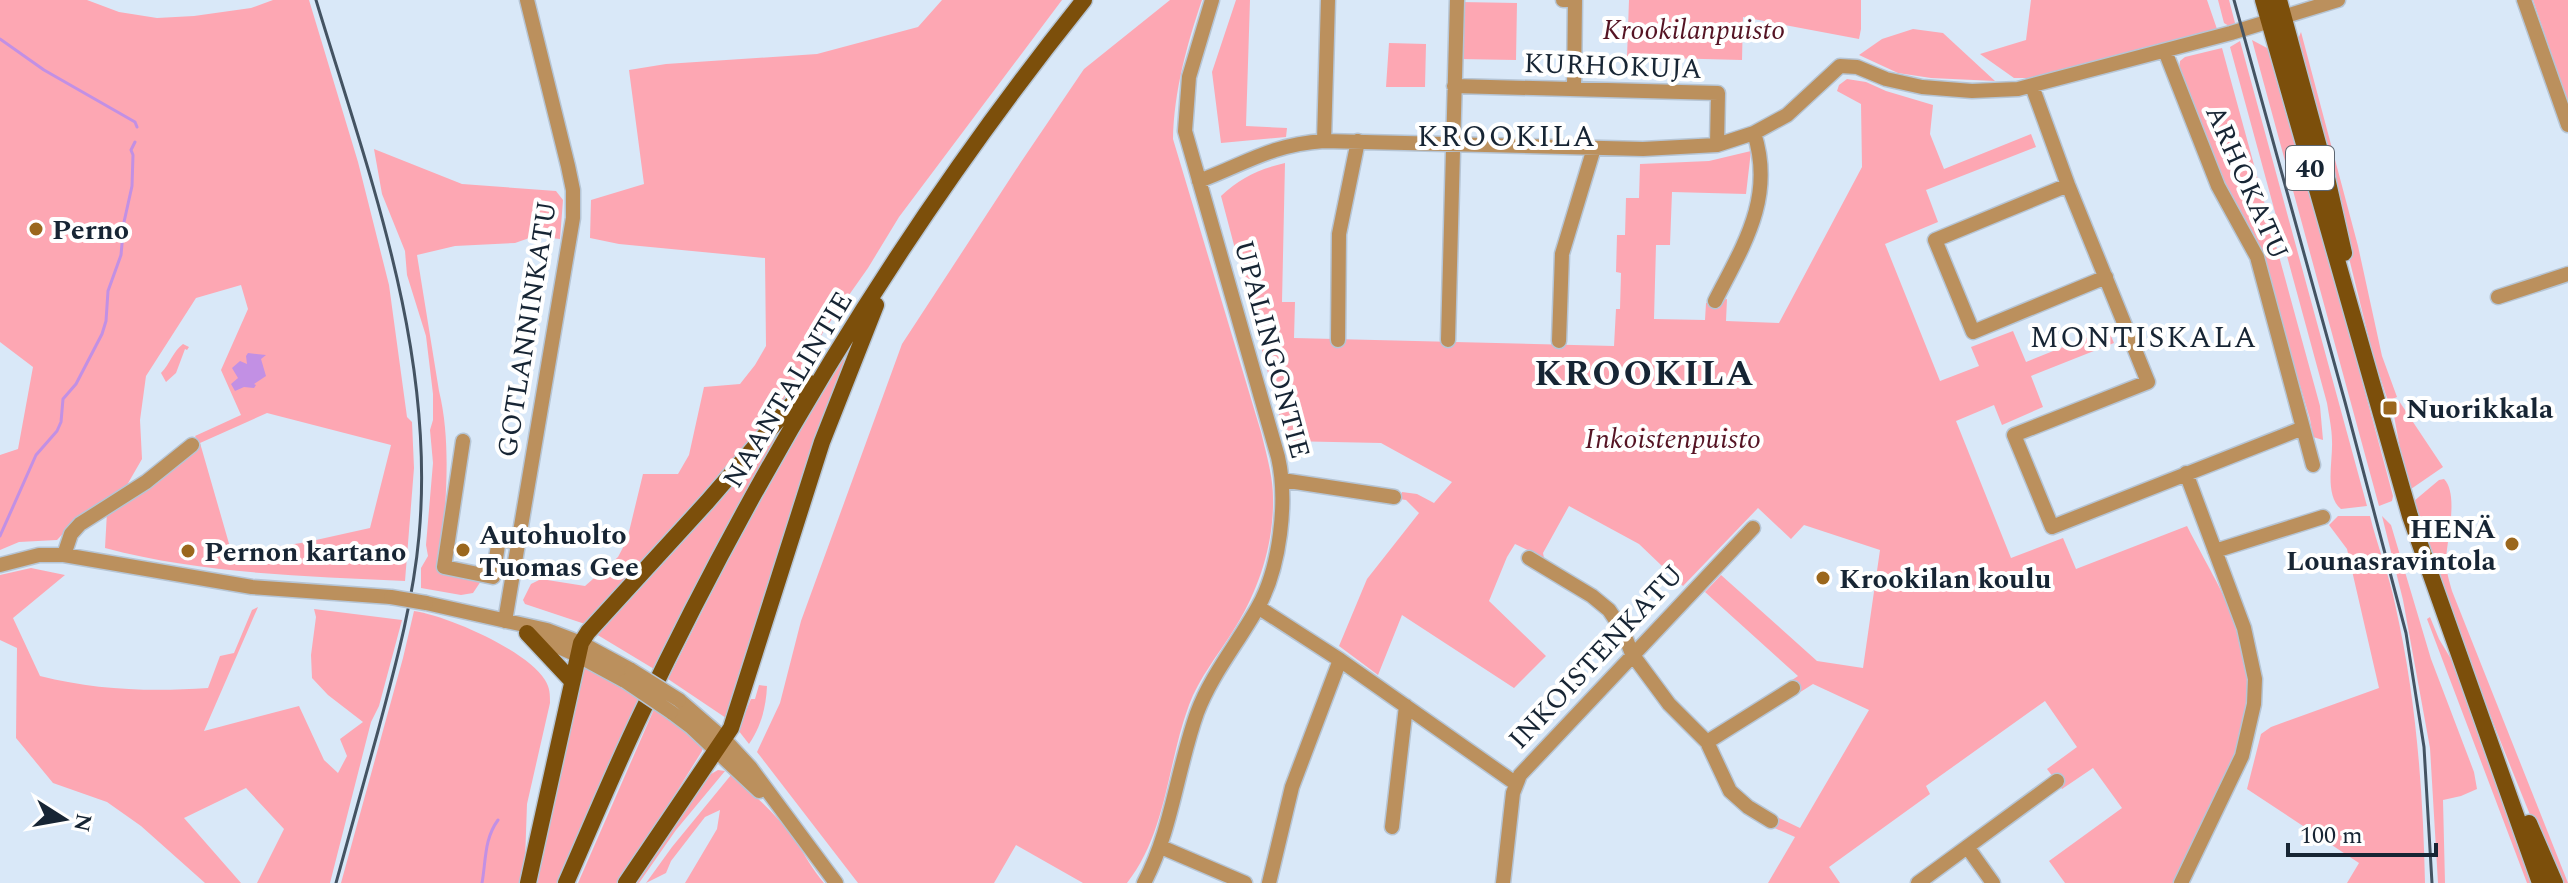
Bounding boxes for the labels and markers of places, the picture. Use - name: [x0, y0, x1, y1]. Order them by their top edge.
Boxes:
- place label: Perno: [52, 209, 129, 252]
- marker: Perno: [27, 220, 45, 238]
- place label: Nuorikkala: [2406, 388, 2554, 431]
- marker: Nuorikkala: [2381, 399, 2399, 417]
- place label: HENÄ Lounasravintola: [2286, 508, 2497, 583]
- place label: Autohuolto Tuomas Gee: [479, 514, 639, 589]
- place label: Pernon kartano: [204, 531, 406, 574]
- marker: HENÄ Lounasravintola: [2503, 535, 2521, 553]
- marker: Autohuolto Tuomas Gee: [454, 541, 472, 559]
- marker: Pernon kartano: [179, 542, 197, 560]
- place label: Krookilan koulu: [1839, 558, 2052, 601]
- marker: Krookilan koulu: [1814, 569, 1832, 587]

